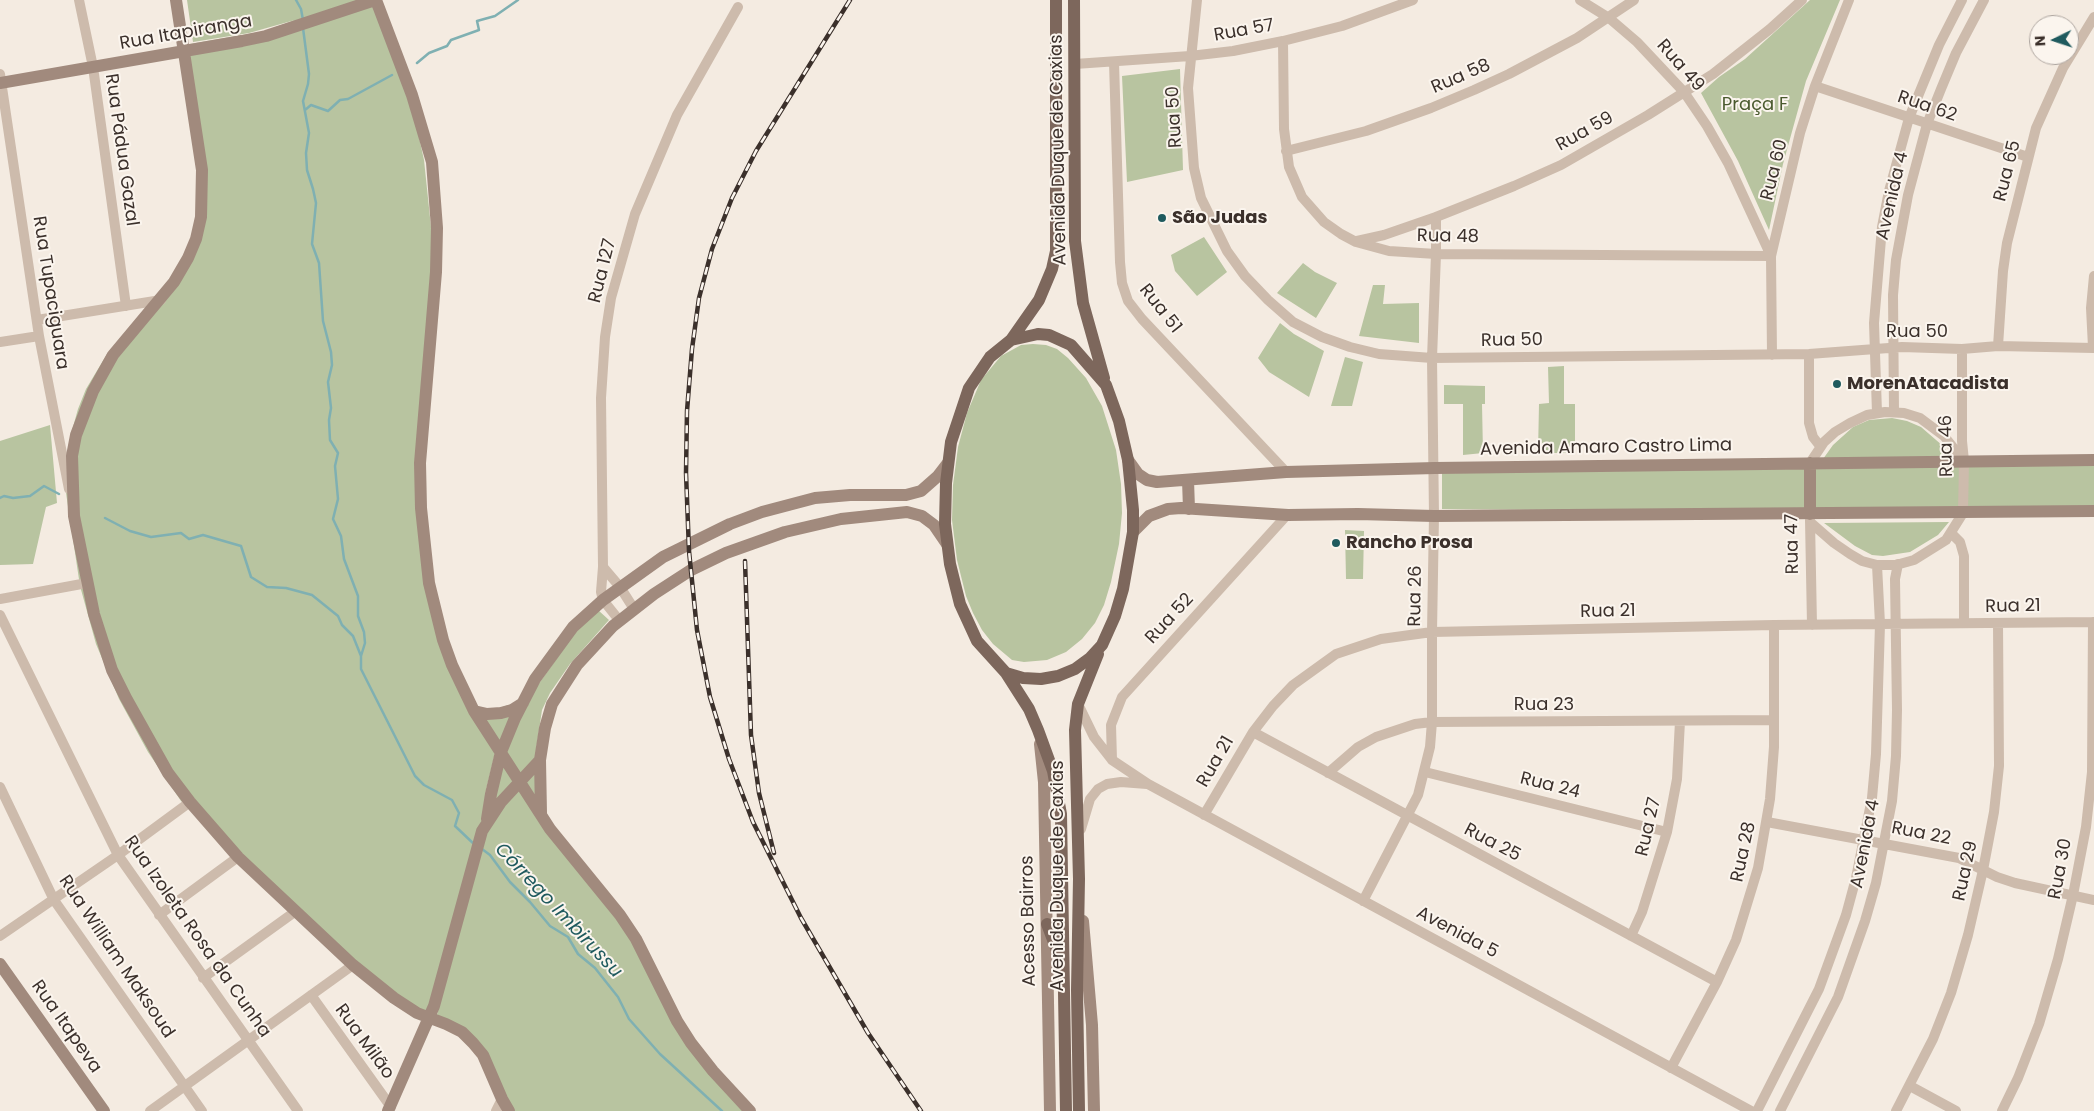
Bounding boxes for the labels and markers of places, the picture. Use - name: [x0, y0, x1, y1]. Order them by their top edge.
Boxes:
- place label: São Judas: [1172, 207, 1268, 229]
- marker: São Judas: [1156, 212, 1168, 224]
- place label: MorenAtacadista: [1847, 373, 2009, 395]
- marker: MorenAtacadista: [1831, 378, 1843, 390]
- place label: Rancho Prosa: [1346, 532, 1473, 554]
- marker: Rancho Prosa: [1330, 537, 1342, 549]

